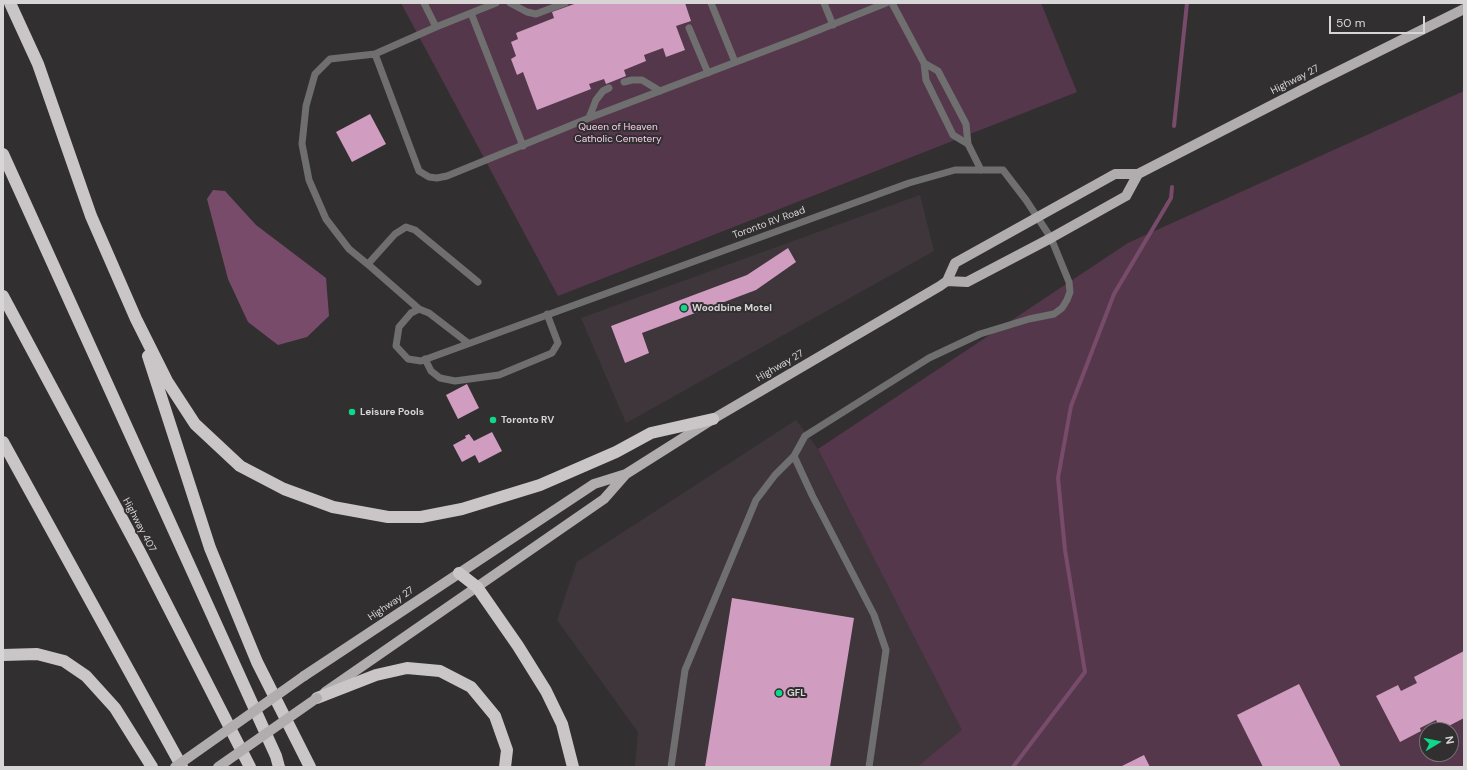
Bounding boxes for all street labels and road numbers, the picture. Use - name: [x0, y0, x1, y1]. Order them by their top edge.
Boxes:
- street label: Highway 27: [1269, 63, 1321, 97]
- street label: Toronto RV Road: [731, 204, 807, 242]
- street label: Highway 27: [754, 348, 806, 384]
- street label: Highway 407: [120, 496, 158, 554]
- street label: Highway 27: [366, 584, 416, 624]

